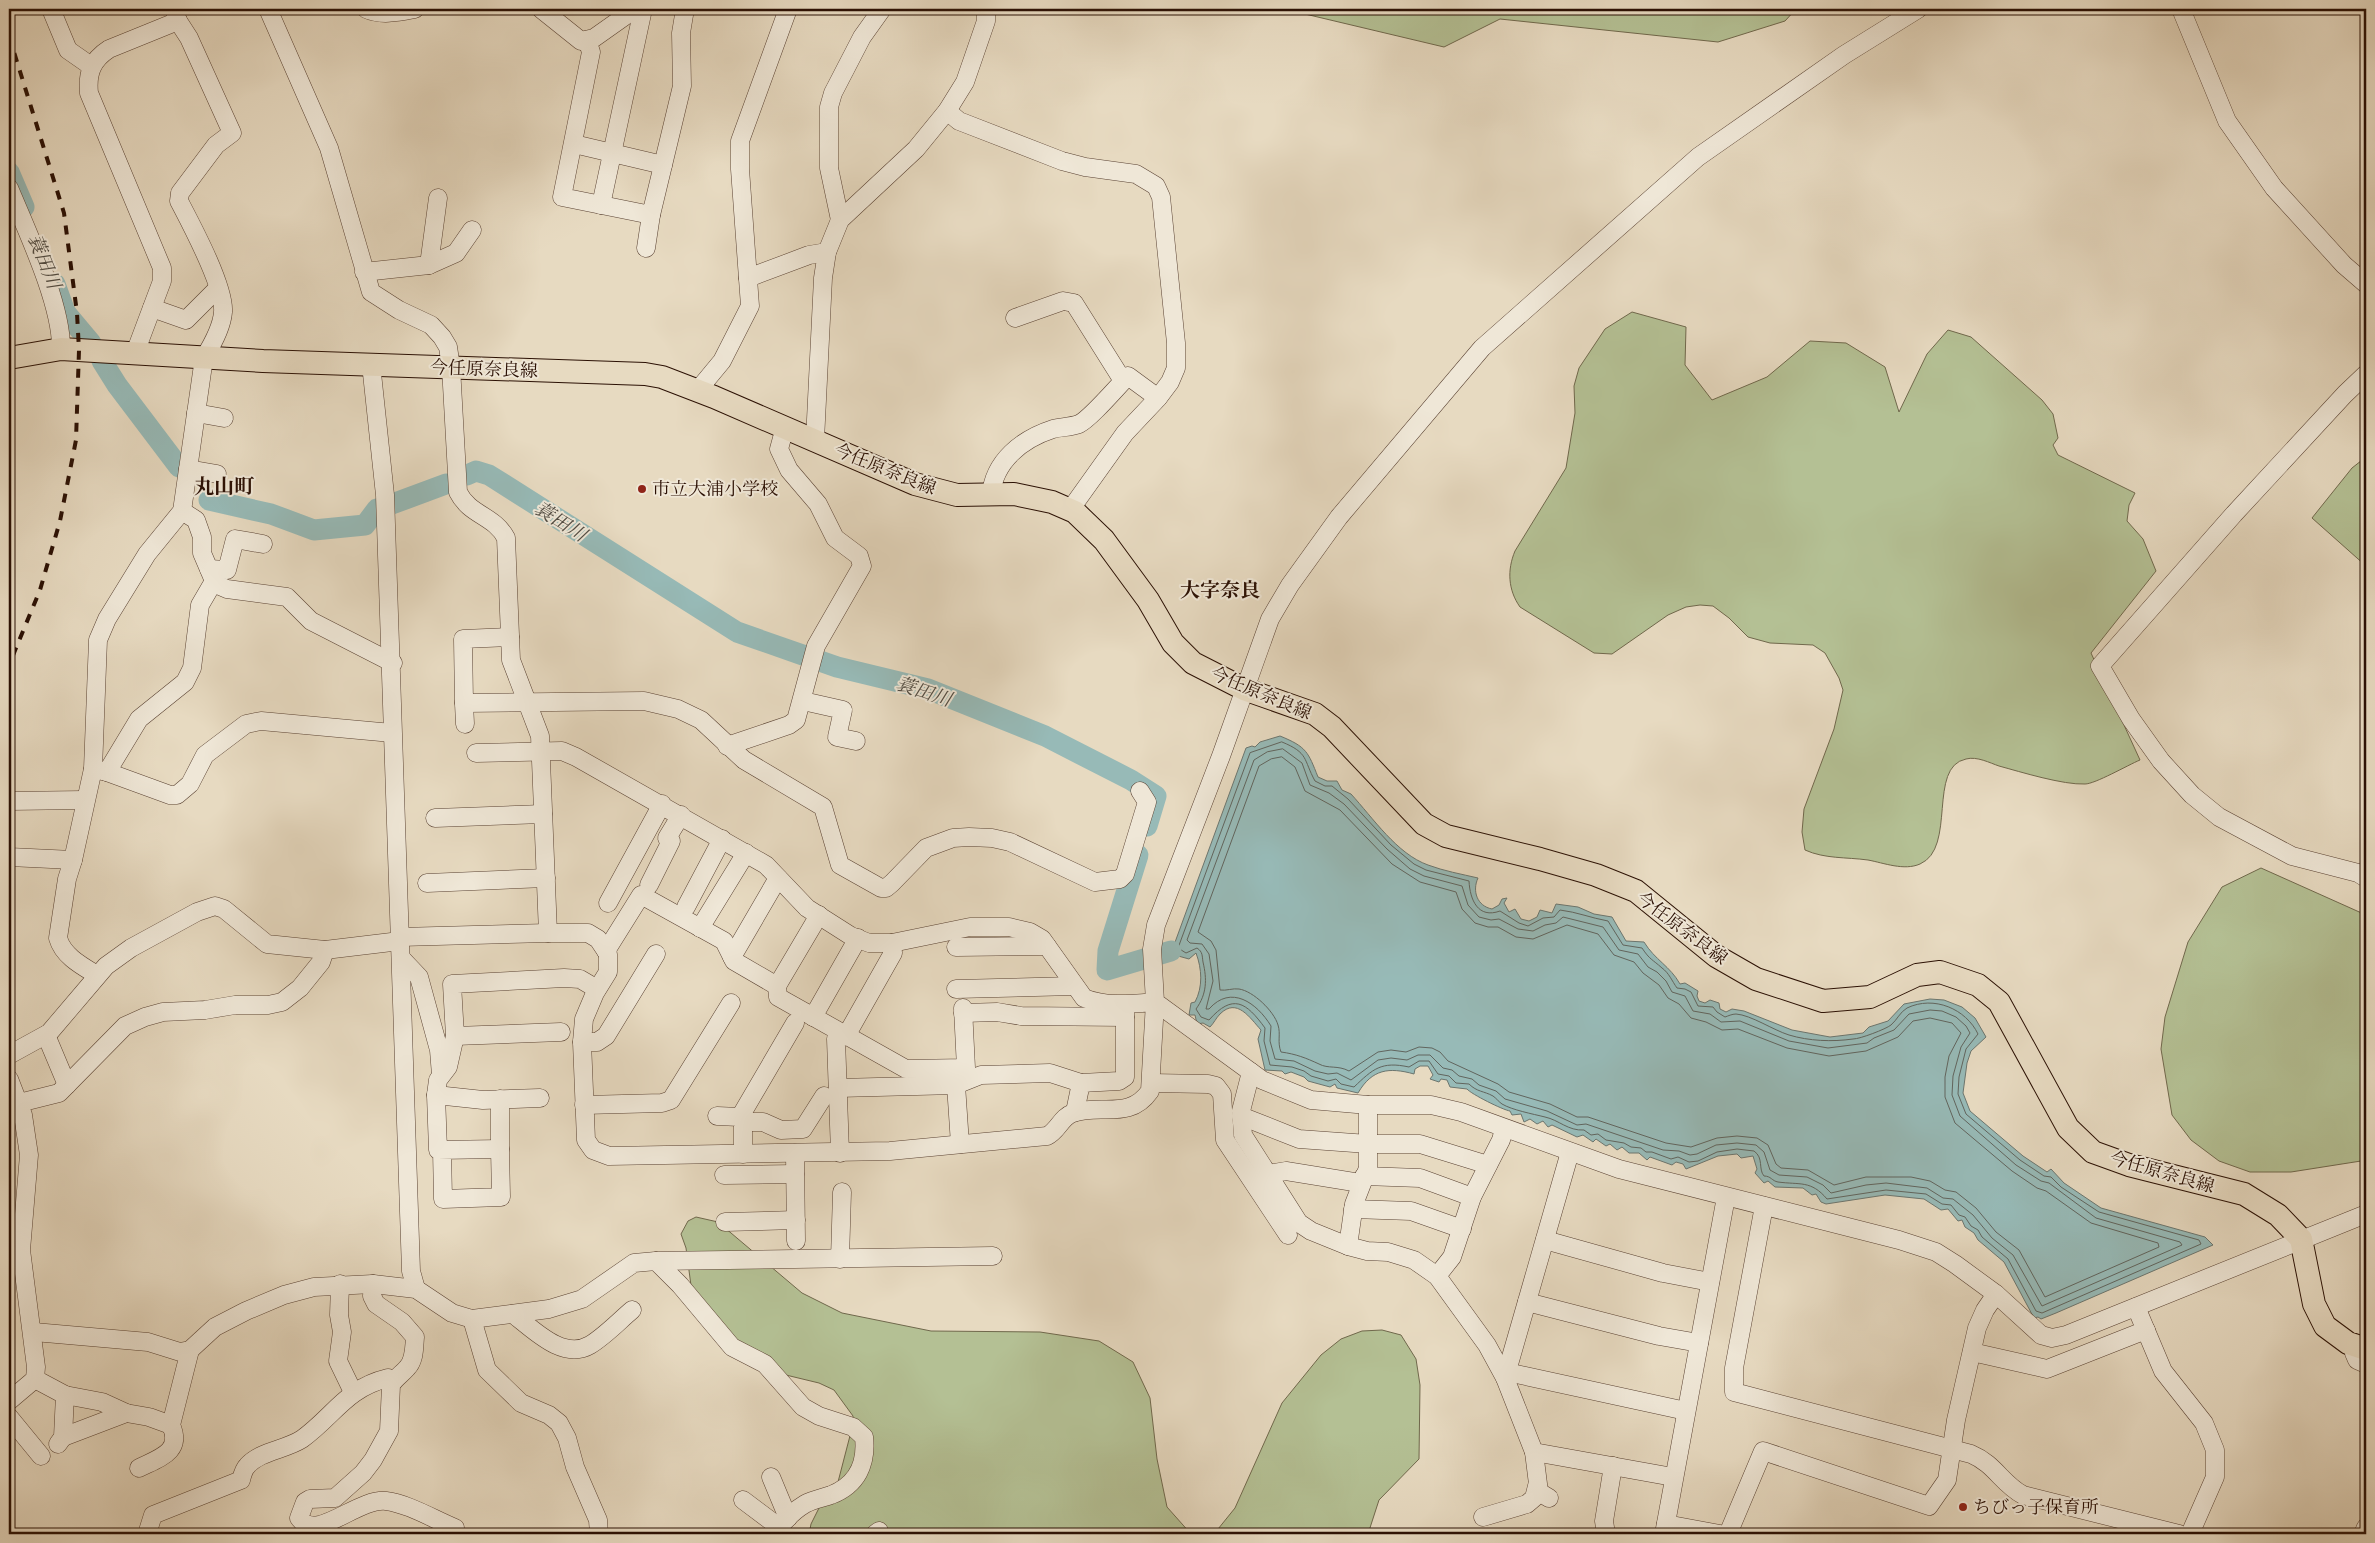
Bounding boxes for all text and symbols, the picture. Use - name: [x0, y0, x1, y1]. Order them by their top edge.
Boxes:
- water label: 蓑田川: [21, 229, 69, 295]
- street label: 今任原奈良線: [430, 353, 538, 384]
- street label: 今任原奈良線: [830, 436, 940, 501]
- district label: 丸山町: [194, 471, 255, 500]
- place label: 市立大浦小学校: [652, 475, 778, 502]
- marker: 市立大浦小学校: [636, 483, 648, 495]
- water label: 蓑田川: [529, 494, 594, 549]
- district label: 大字奈良: [1180, 575, 1260, 604]
- street label: 今任原奈良線: [1206, 659, 1316, 726]
- water label: 蓑田川: [893, 669, 957, 714]
- street label: 今任原奈良線: [1631, 884, 1734, 971]
- street label: 今任原奈良線: [2107, 1144, 2218, 1199]
- place label: ちびっ子保育所: [1973, 1493, 2099, 1520]
- marker: ちびっ子保育所: [1957, 1501, 1969, 1513]

